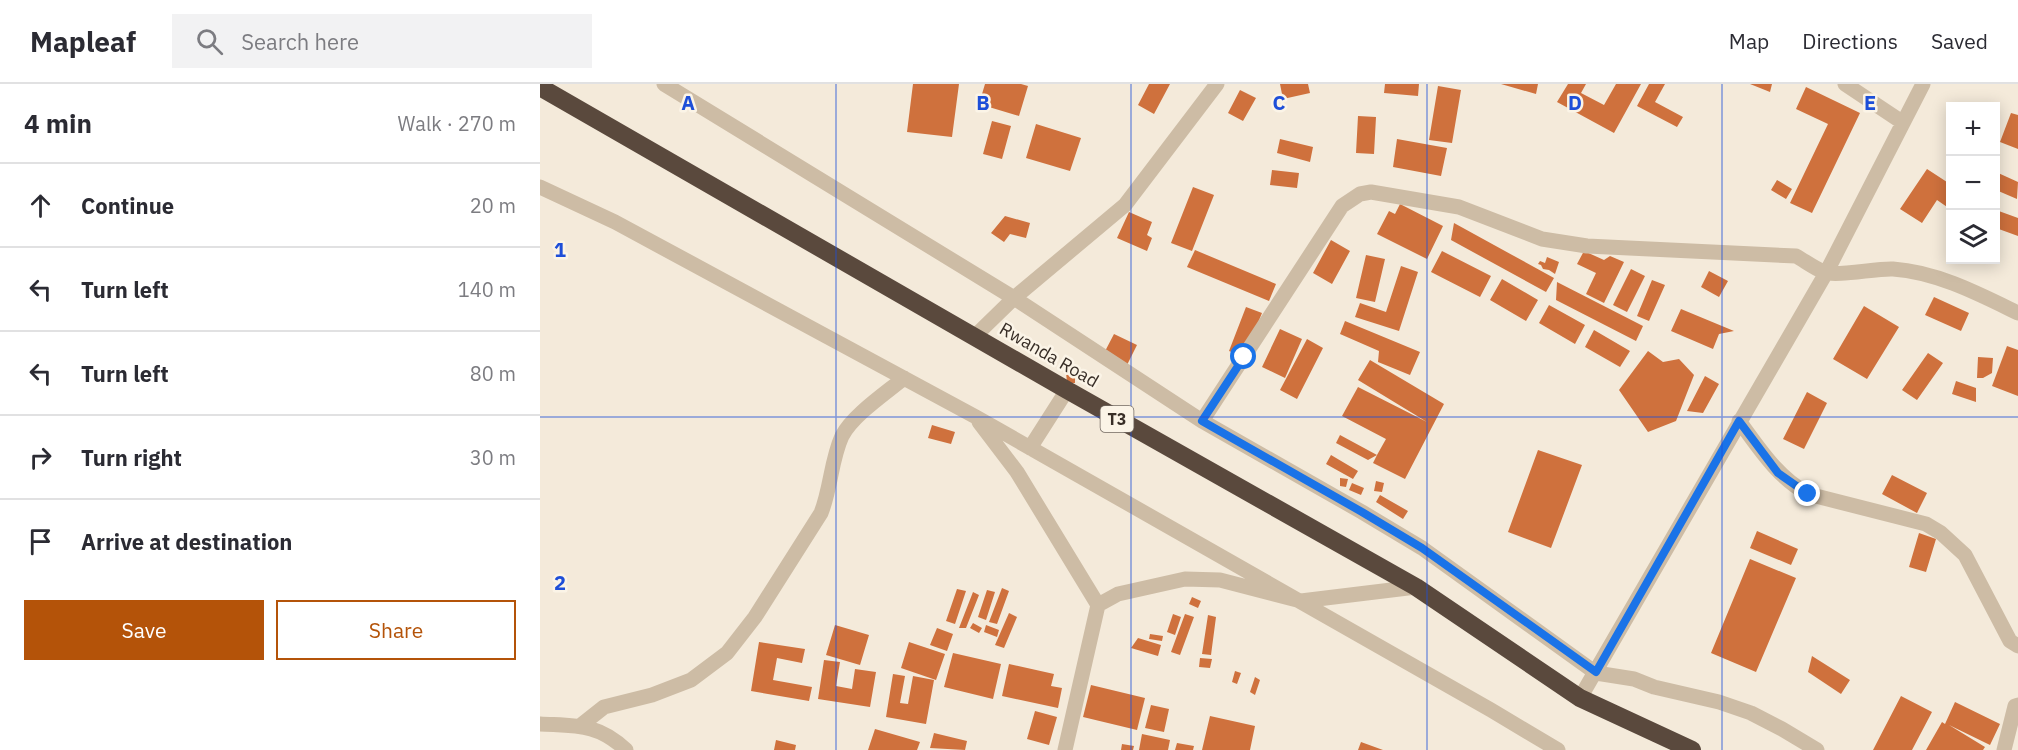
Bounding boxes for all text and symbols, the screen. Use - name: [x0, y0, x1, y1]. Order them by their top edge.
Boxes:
- search box: [172, 14, 592, 68]
- text: Mapleaf: [30, 23, 136, 60]
- icon: search: [193, 25, 226, 58]
- text: Search here: [241, 27, 359, 56]
- text: Map: [1729, 27, 1769, 55]
- text: Directions: [1802, 27, 1898, 55]
- text: Saved: [1931, 27, 1988, 55]
- text: A: [681, 89, 695, 116]
- text: B: [976, 89, 990, 116]
- text: C: [1272, 89, 1286, 116]
- text: D: [1568, 89, 1582, 116]
- text: E: [1864, 89, 1876, 116]
- map controls: [1946, 102, 2000, 264]
- button: +: [1946, 102, 2000, 156]
- text: 4 min: [24, 106, 92, 140]
- text: Walk · 270 m: [398, 110, 516, 137]
- button: −: [1946, 156, 2000, 210]
- icon: ahead: [24, 189, 57, 222]
- text: Continue: [81, 191, 174, 220]
- text: 20 m: [470, 192, 516, 219]
- button: layers: [1946, 210, 2000, 264]
- text: 1: [554, 236, 566, 263]
- icon: left: [24, 273, 57, 306]
- text: Turn left: [81, 275, 169, 304]
- text: 140 m: [458, 276, 516, 303]
- street label: Rwanda Road: [996, 317, 1103, 392]
- route start: [1230, 343, 1256, 369]
- icon: left: [24, 357, 57, 390]
- text: Turn left: [81, 359, 169, 388]
- text: 80 m: [470, 360, 516, 387]
- road number: T3: [1100, 406, 1134, 432]
- icon: right: [24, 441, 57, 474]
- text: Turn right: [81, 443, 182, 472]
- text: 30 m: [470, 444, 516, 471]
- route end: [1794, 480, 1820, 506]
- icon: arrive: [24, 525, 57, 558]
- text: Arrive at destination: [81, 527, 292, 556]
- text: 2: [554, 569, 566, 596]
- button: Save: [24, 600, 264, 660]
- button: Share: [276, 600, 516, 660]

